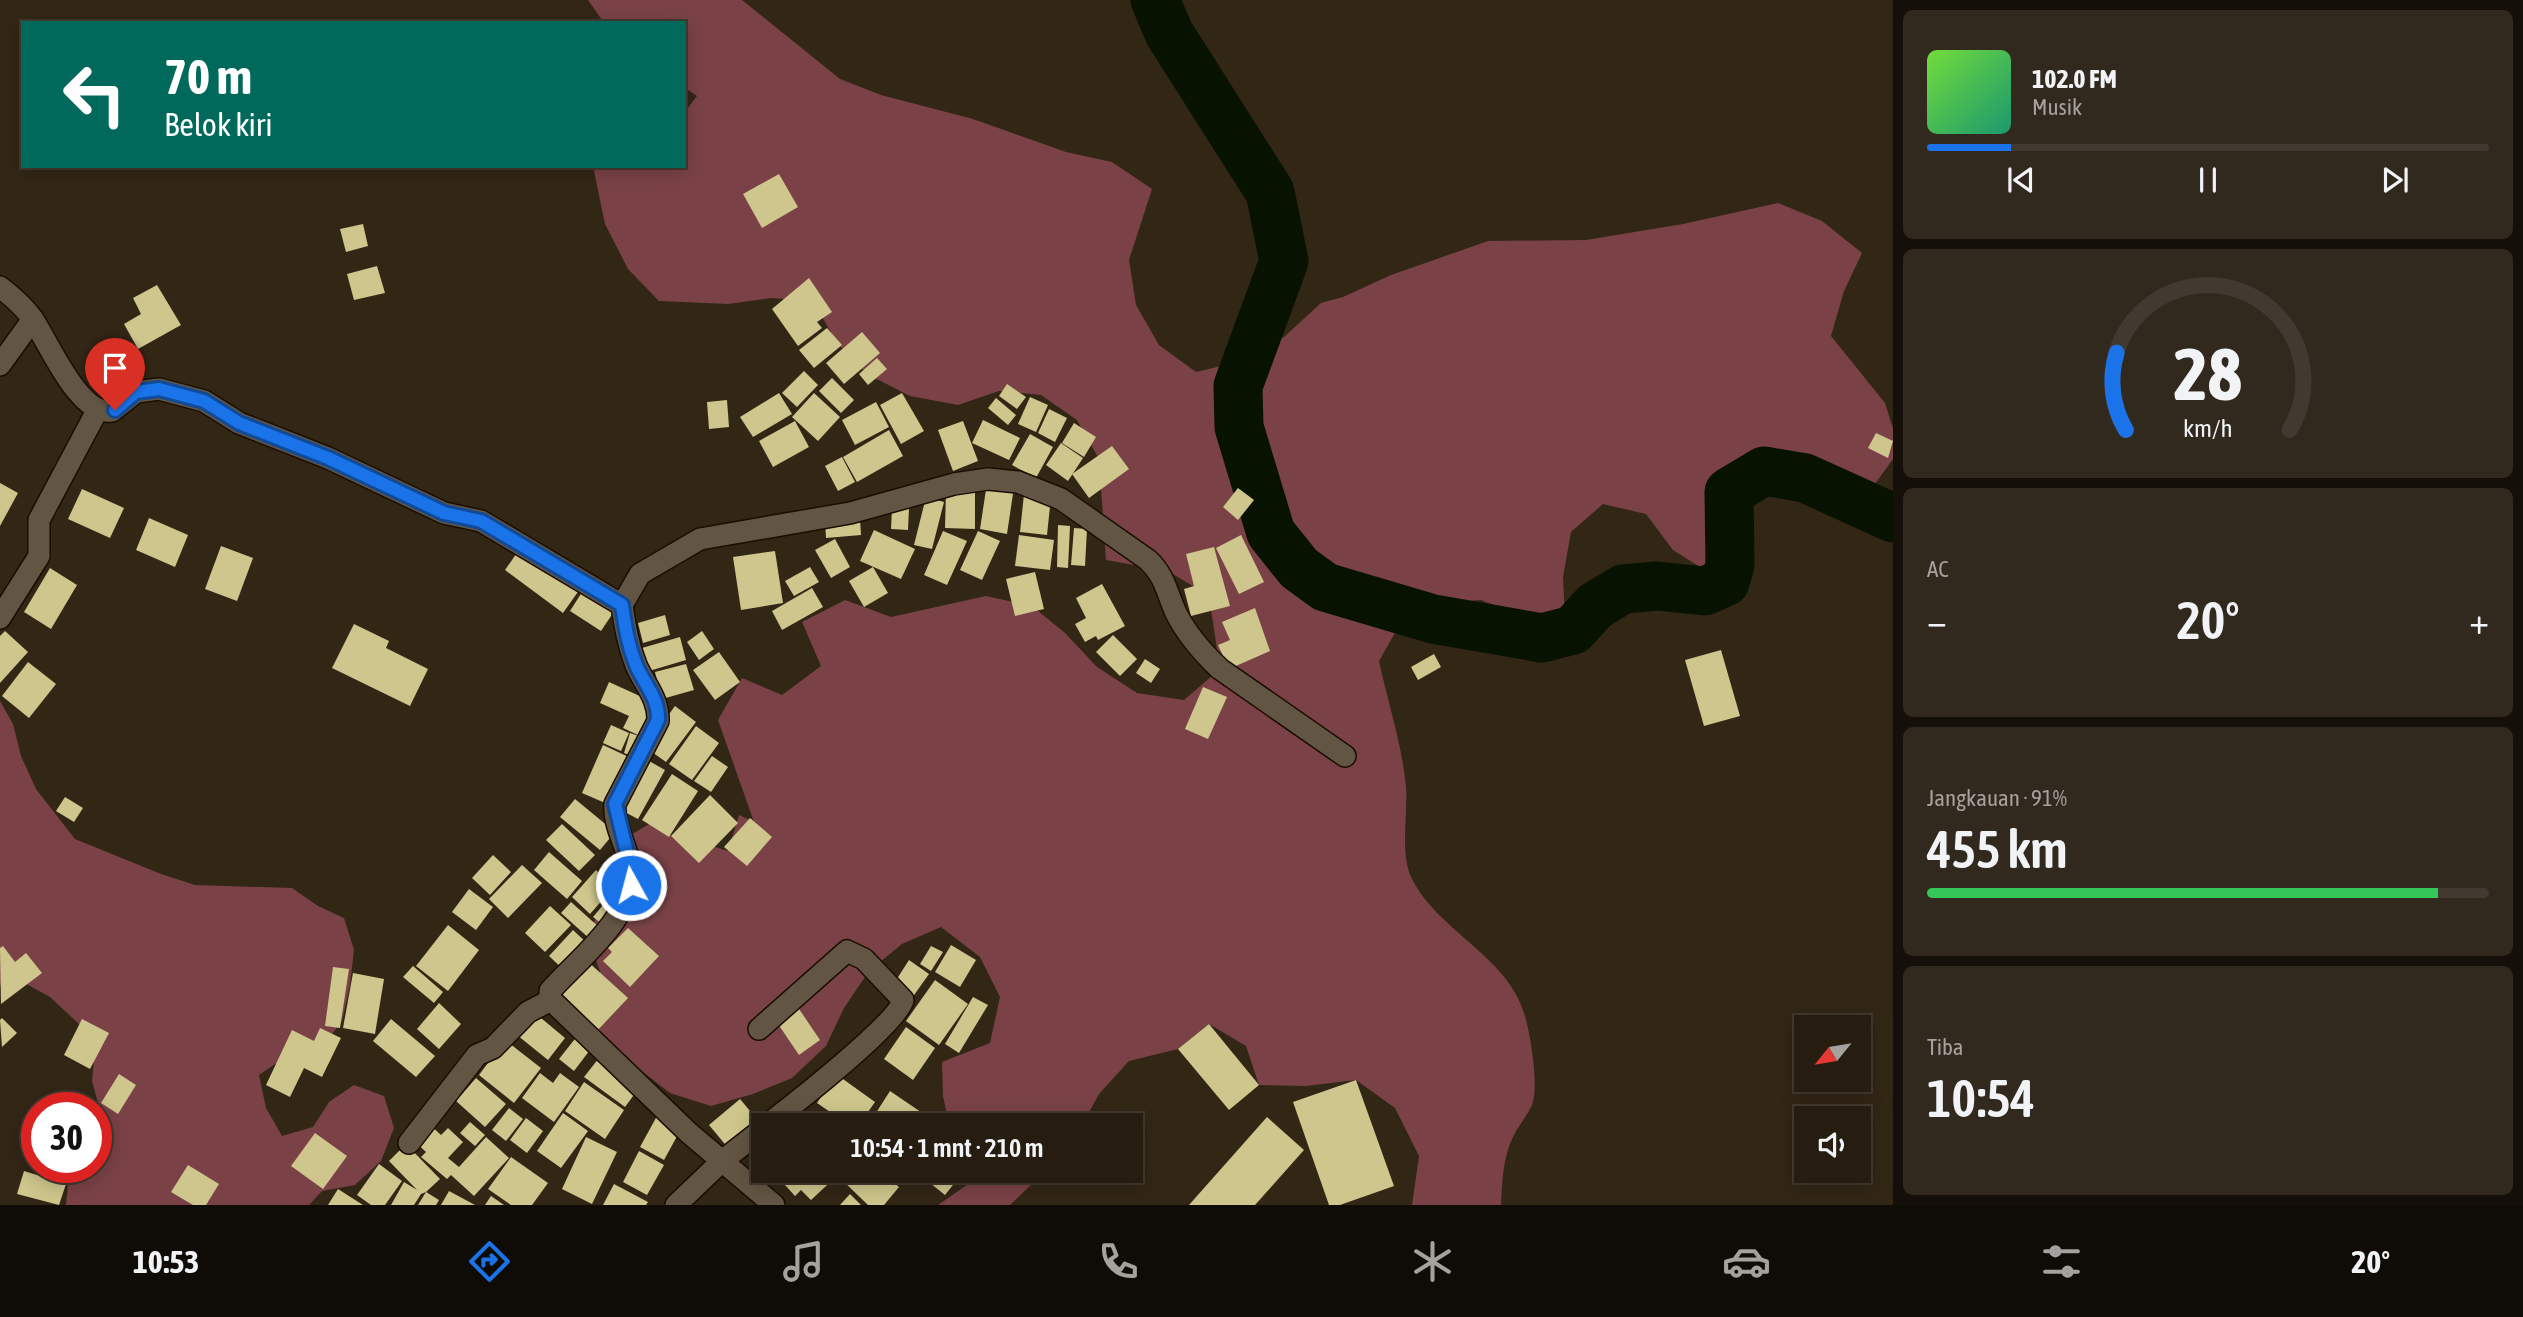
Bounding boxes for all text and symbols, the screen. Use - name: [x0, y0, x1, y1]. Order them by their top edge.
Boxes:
- text: 70 m: [164, 48, 252, 104]
- icon: left: [49, 49, 140, 140]
- text: 102.0 FM: [2032, 64, 2117, 94]
- text: Musik: [2032, 94, 2082, 120]
- text: Belok kiri: [164, 106, 273, 143]
- icon: previous: [2002, 161, 2040, 199]
- icon: pause: [2189, 161, 2227, 199]
- icon: next: [2376, 161, 2414, 199]
- text: 28: [2174, 332, 2242, 415]
- pin: [85, 338, 145, 410]
- icon: arrive: [96, 349, 134, 387]
- text: km/h: [2183, 413, 2233, 441]
- text: AC: [1927, 556, 1949, 582]
- text: 20°: [2176, 590, 2240, 650]
- text: −: [1927, 599, 1947, 642]
- text: +: [2469, 599, 2489, 642]
- text: Jangkauan · 91%: [1927, 785, 2067, 811]
- text: 455 km: [1927, 819, 2068, 879]
- position arrow: [594, 848, 668, 922]
- north arrow: [1794, 1015, 1871, 1092]
- map controls: [1794, 1015, 1871, 1183]
- text: Tiba: [1927, 1034, 1964, 1060]
- text: 10:54: [1927, 1068, 2035, 1128]
- speed limit sign: 30: [21, 1092, 112, 1183]
- button: sound: [1794, 1106, 1871, 1183]
- text: 10:54 · 1 mnt · 210 m: [851, 1133, 1043, 1163]
- icon: directions: [465, 1237, 514, 1286]
- icon: music: [779, 1237, 828, 1286]
- icon: phone: [1094, 1237, 1143, 1286]
- icon: climate: [1408, 1237, 1457, 1286]
- icon: car: [1722, 1237, 1771, 1286]
- icon: filters: [2037, 1237, 2086, 1286]
- text: 10:53: [133, 1243, 199, 1280]
- text: 20°: [2351, 1243, 2390, 1280]

